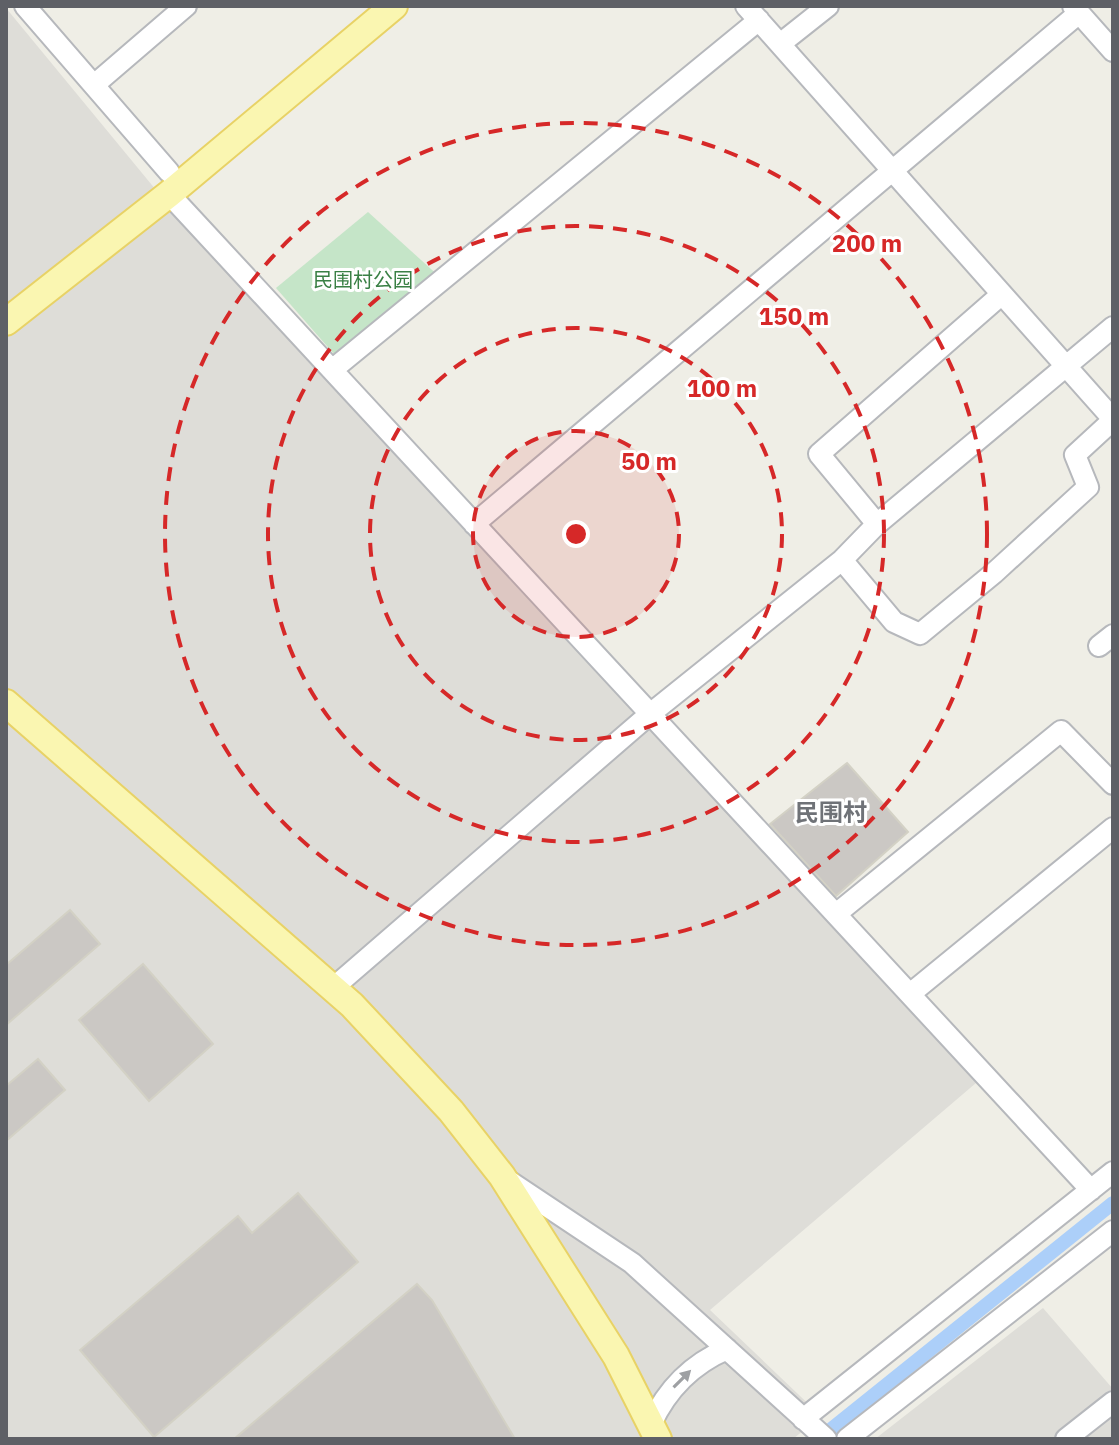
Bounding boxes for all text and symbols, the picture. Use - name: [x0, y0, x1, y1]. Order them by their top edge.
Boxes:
- text: 200 m: [832, 227, 902, 259]
- park label: 民围村公园: [313, 266, 413, 293]
- text: 150 m: [759, 300, 829, 332]
- text: 100 m: [687, 372, 757, 404]
- text: 50 m: [621, 445, 677, 477]
- centre of rings: [562, 520, 590, 548]
- district label: 民围村: [795, 796, 867, 828]
- one-way arrow: [672, 1370, 691, 1389]

